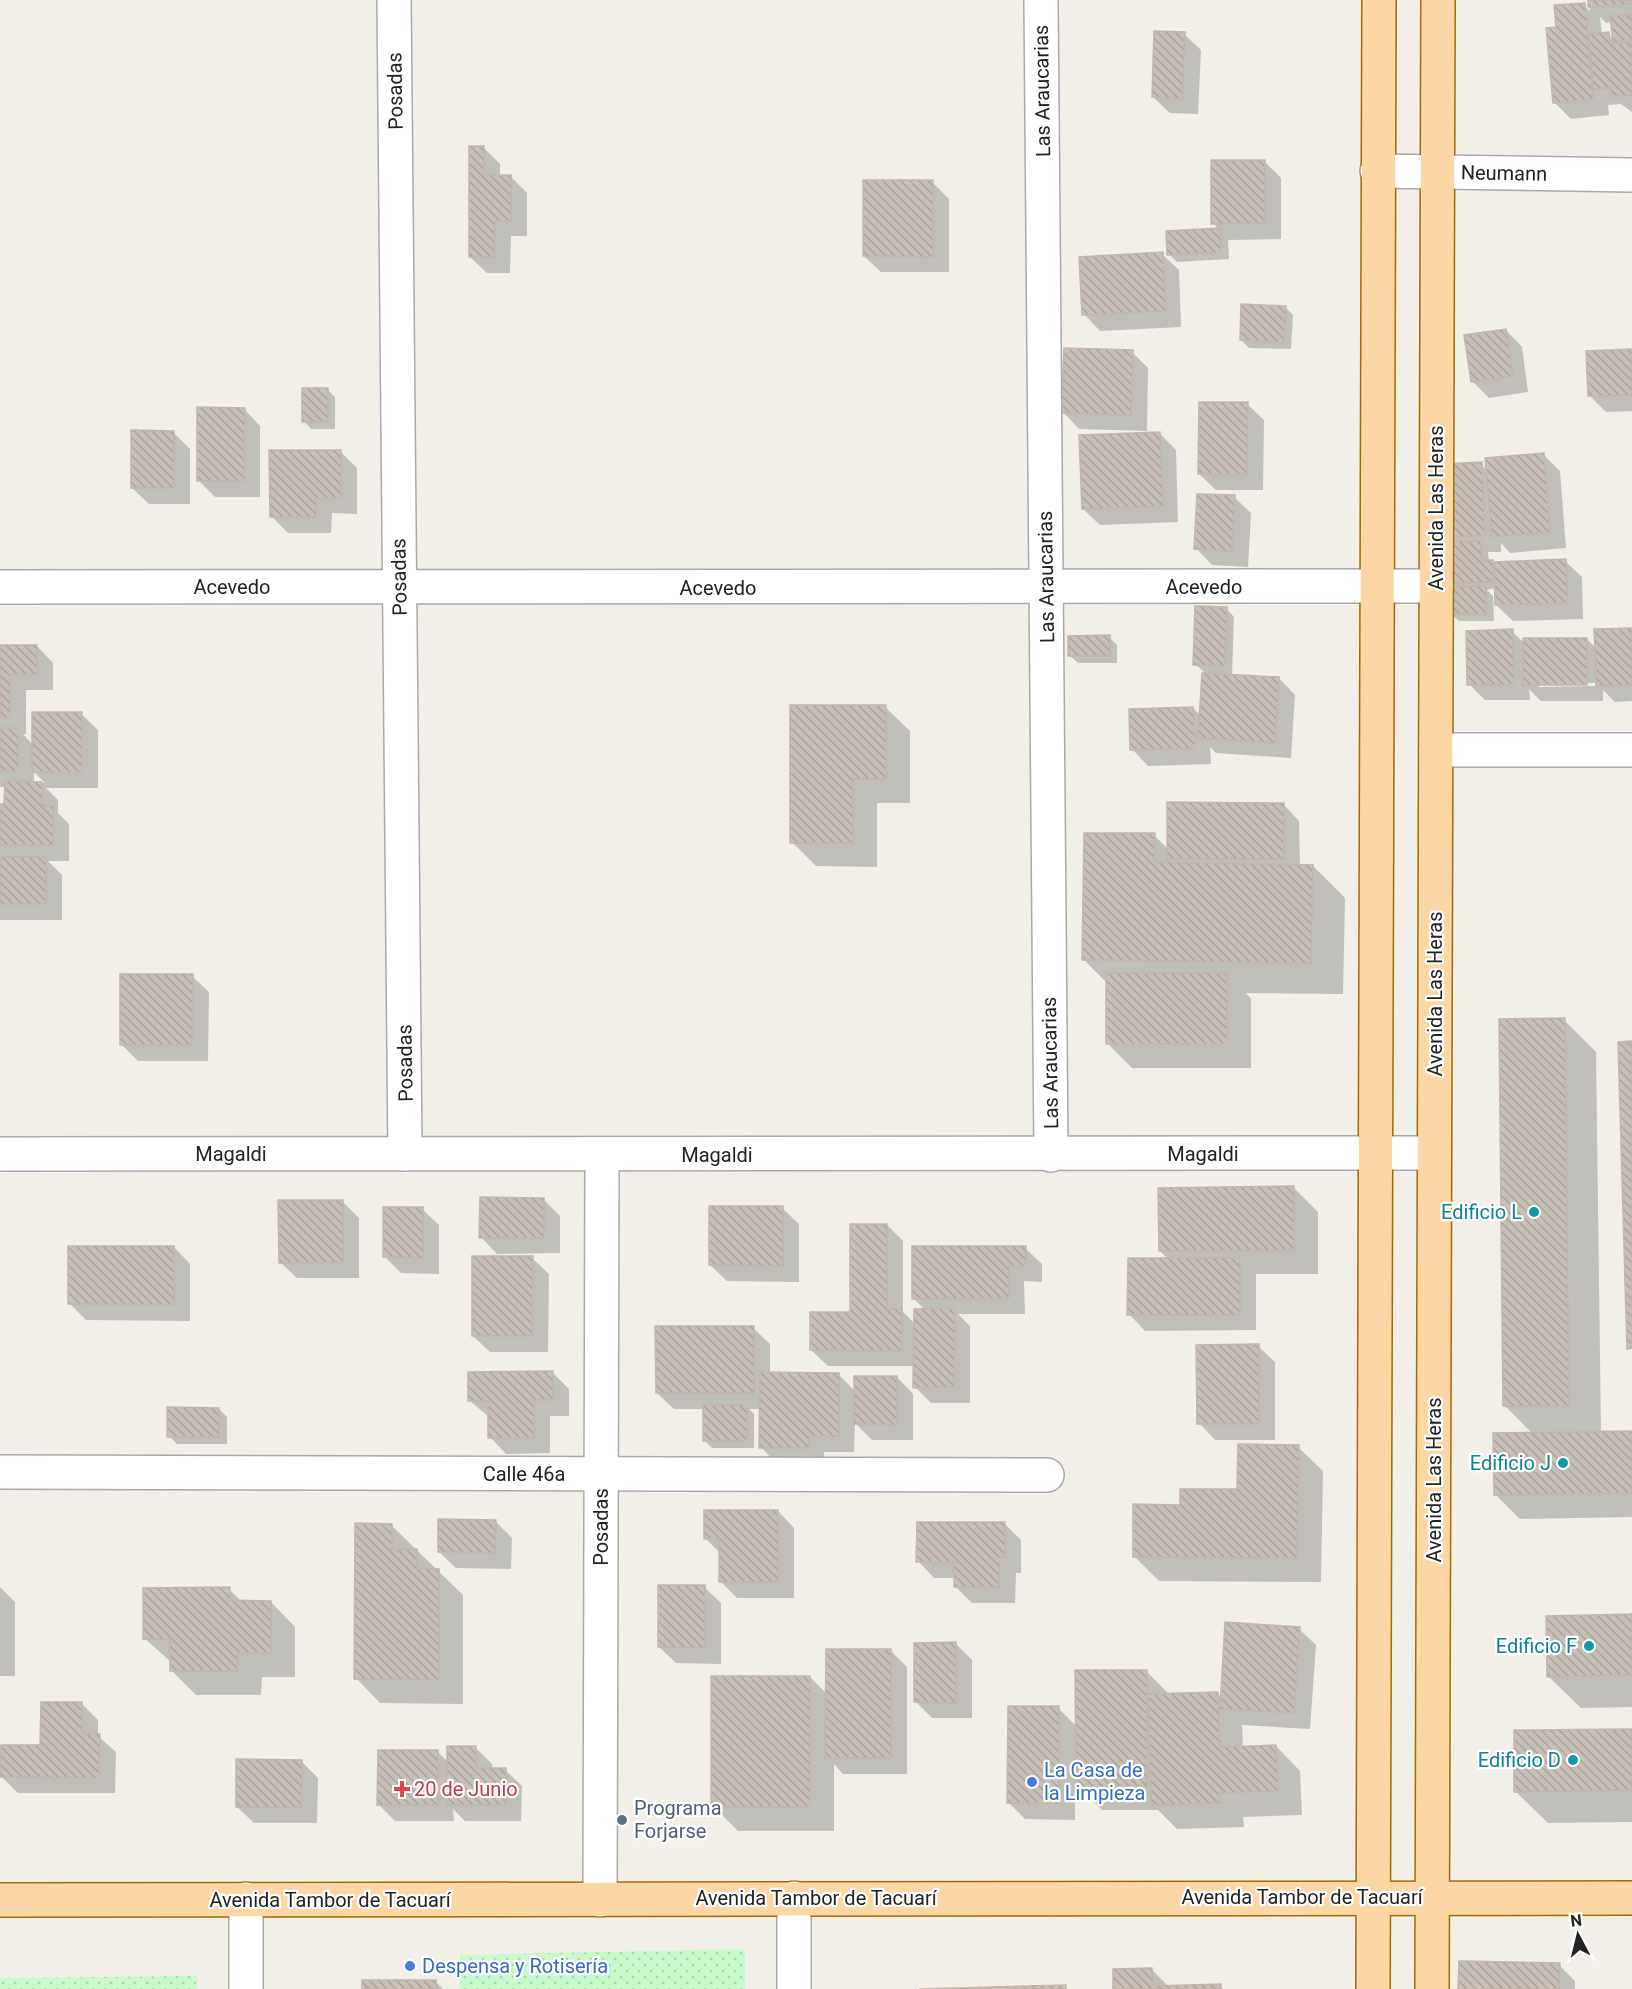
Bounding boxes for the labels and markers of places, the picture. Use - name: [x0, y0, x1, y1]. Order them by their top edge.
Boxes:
- place label: Edificio L: [1441, 1200, 1522, 1224]
- marker: Edificio L: [1527, 1205, 1541, 1219]
- place label: Edificio J: [1470, 1451, 1551, 1475]
- marker: Edificio J: [1556, 1456, 1570, 1470]
- place label: Edificio F: [1496, 1634, 1577, 1658]
- marker: Edificio F: [1582, 1639, 1596, 1653]
- place label: Edificio D: [1478, 1748, 1561, 1772]
- marker: Edificio D: [1566, 1753, 1580, 1767]
- place label: La Casa de la Limpieza: [1044, 1758, 1145, 1805]
- marker: La Casa de la Limpieza: [1025, 1775, 1039, 1789]
- place label: 20 de Junio: [414, 1777, 518, 1801]
- marker: 20 de Junio: [395, 1782, 409, 1796]
- place label: Programa Forjarse: [634, 1796, 722, 1843]
- marker: Programa Forjarse: [615, 1813, 629, 1827]
- place label: Despensa y Rotisería: [422, 1954, 608, 1978]
- marker: Despensa y Rotisería: [403, 1959, 417, 1973]

